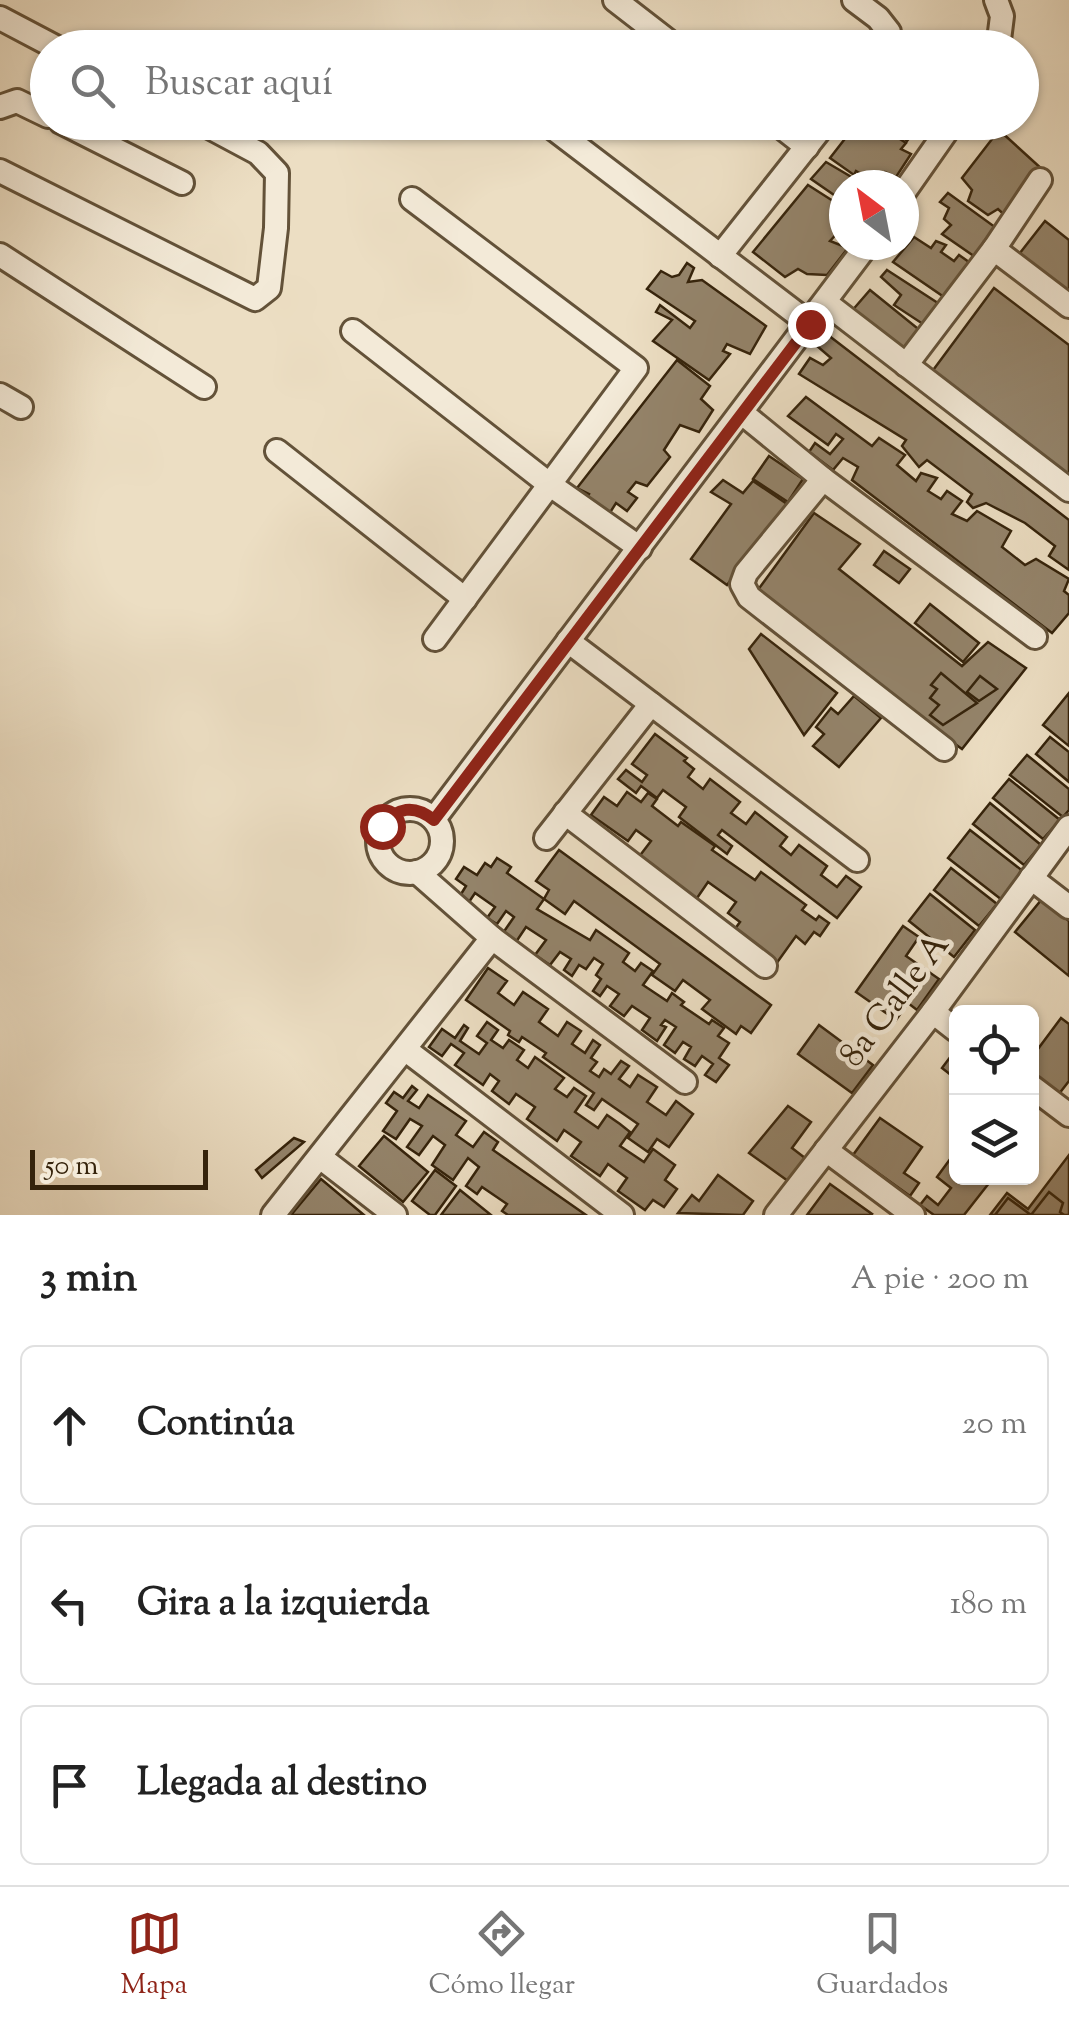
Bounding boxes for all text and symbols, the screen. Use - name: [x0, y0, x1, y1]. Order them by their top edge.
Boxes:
- search box: [30, 30, 1039, 140]
- icon: search: [65, 58, 120, 113]
- text: Buscar aquí: [145, 58, 333, 112]
- north arrow: [829, 170, 919, 260]
- route end: [788, 302, 834, 348]
- route start: [360, 804, 406, 850]
- street label: 8a Calle A: [829, 923, 963, 1079]
- map controls: [949, 1005, 1039, 1185]
- button: locate: [949, 1005, 1039, 1095]
- button: layers: [949, 1095, 1039, 1185]
- scale bar: [30, 1145, 208, 1190]
- text: 50 m: [45, 1147, 99, 1187]
- text: 3 min: [40, 1250, 137, 1310]
- text: A pie · 200 m: [851, 1257, 1029, 1303]
- icon: ahead: [42, 1398, 97, 1453]
- text: Continúa: [137, 1398, 295, 1452]
- text: 20 m: [962, 1402, 1027, 1448]
- icon: left: [42, 1578, 97, 1633]
- text: Gira a la izquierda: [137, 1578, 430, 1632]
- text: 180 m: [950, 1582, 1027, 1628]
- icon: arrive: [42, 1758, 97, 1813]
- text: Llegada al destino: [137, 1758, 427, 1812]
- tab: Mapa: [121, 1906, 187, 2006]
- tab: Cómo llegar: [429, 1906, 575, 2006]
- tab: Guardados: [816, 1906, 948, 2006]

